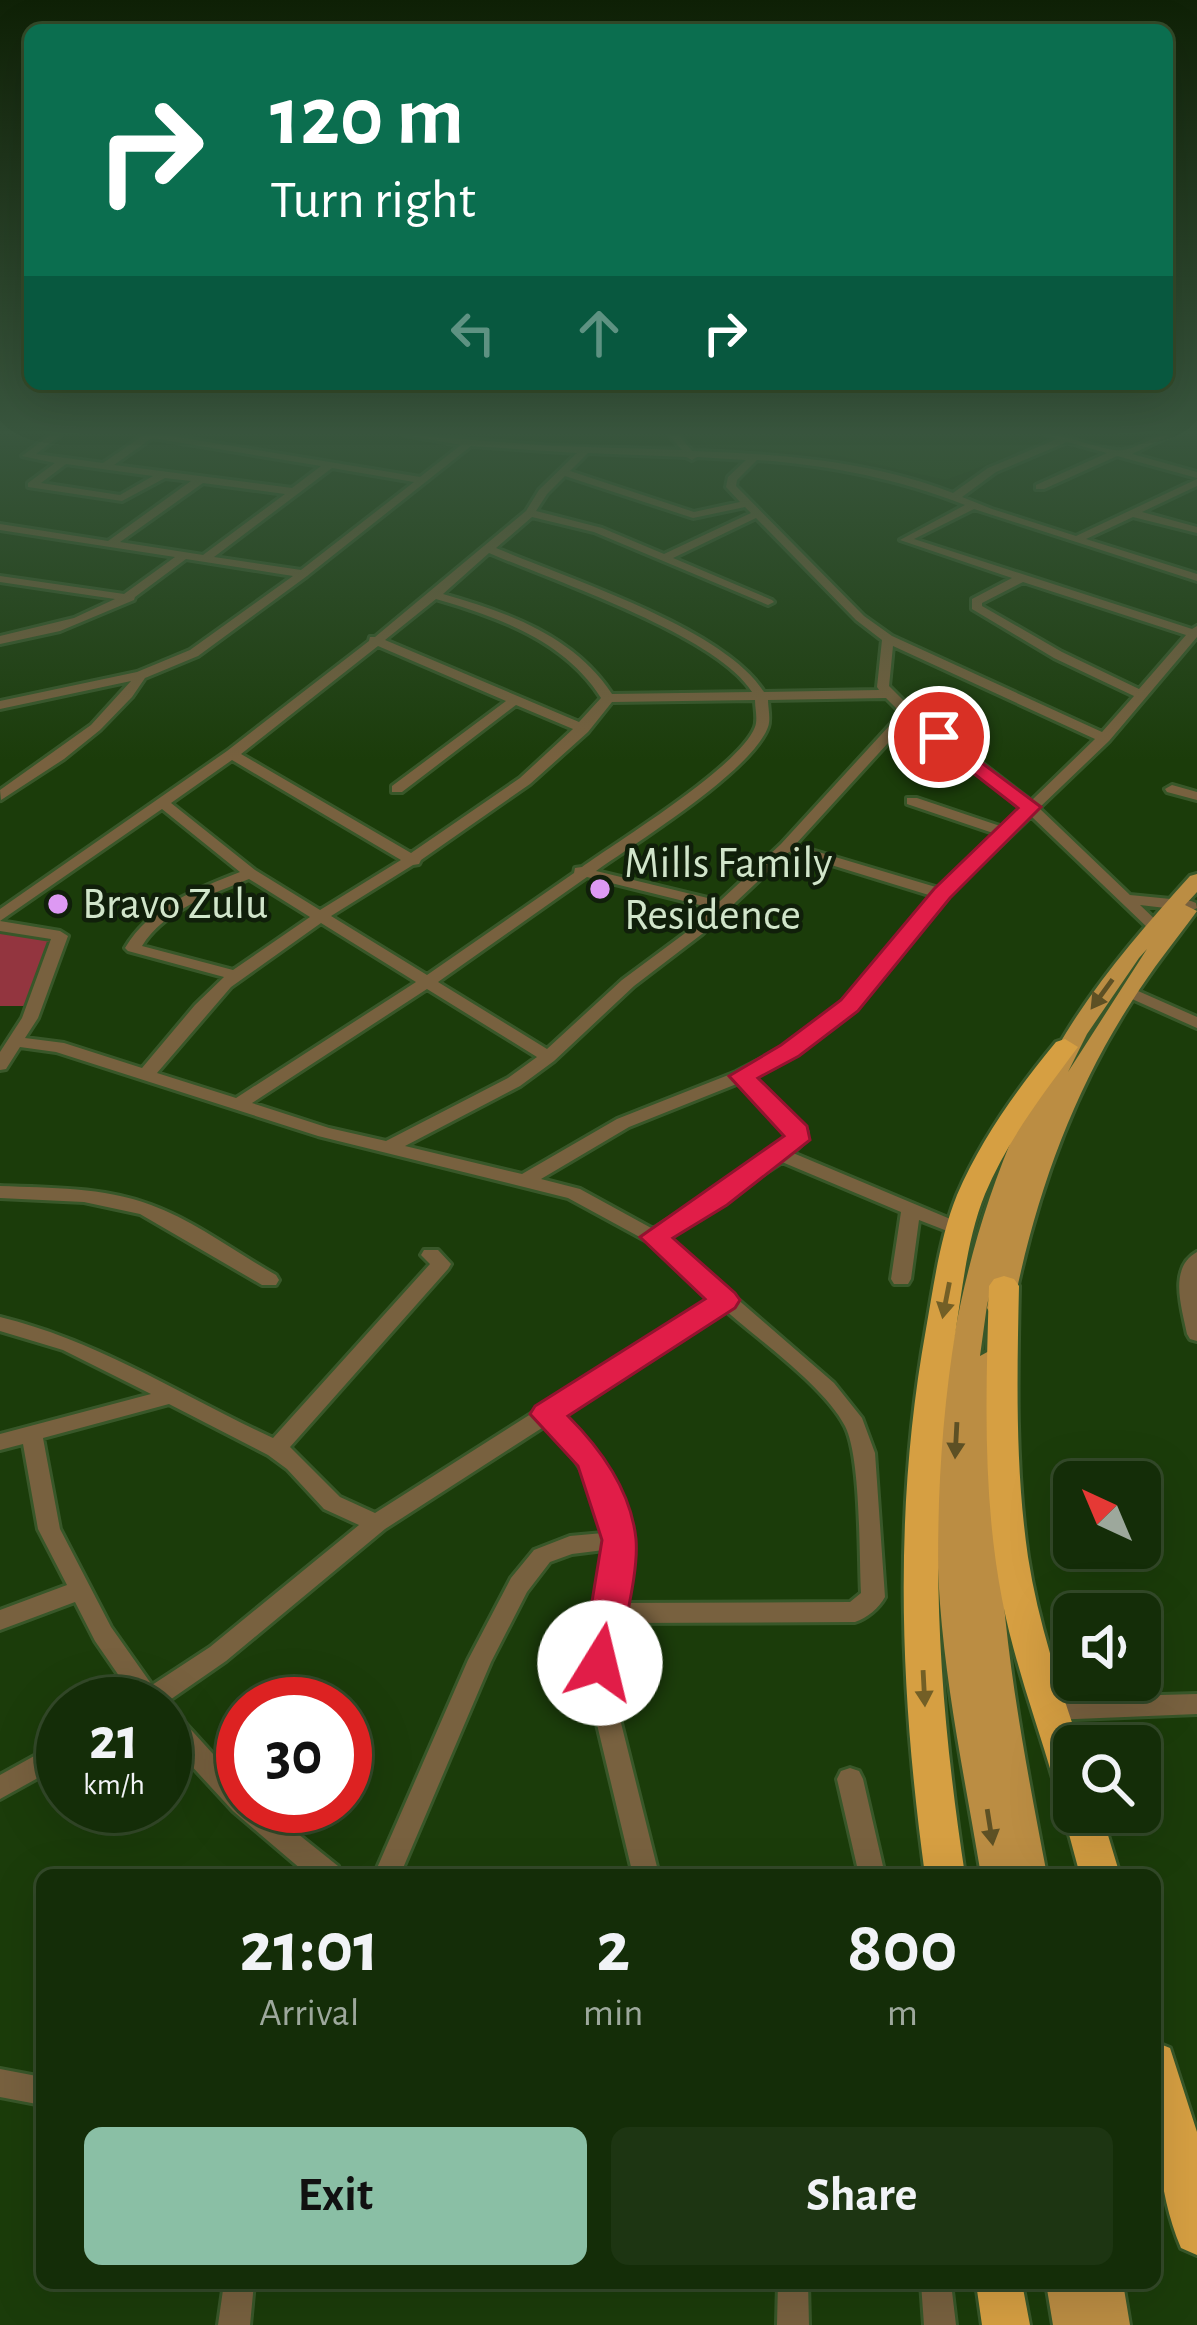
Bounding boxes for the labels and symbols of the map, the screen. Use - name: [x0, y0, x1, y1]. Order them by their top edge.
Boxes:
- pin: [888, 686, 990, 788]
- place label: Mills Family Residence: [624, 841, 832, 938]
- marker: Mills Family Residence: [587, 876, 613, 902]
- place label: Bravo Zulu: [82, 882, 268, 927]
- marker: Bravo Zulu: [45, 891, 71, 917]
- one-way arrow: [1091, 978, 1115, 1010]
- one-way arrow: [936, 1282, 955, 1320]
- one-way arrow: [946, 1422, 965, 1460]
- north arrow: [1053, 1461, 1161, 1569]
- position arrow: [537, 1600, 663, 1726]
- one-way arrow: [915, 1670, 934, 1708]
- speed limit sign: 30: [216, 1677, 372, 1833]
- one-way arrow: [981, 1809, 1000, 1846]

